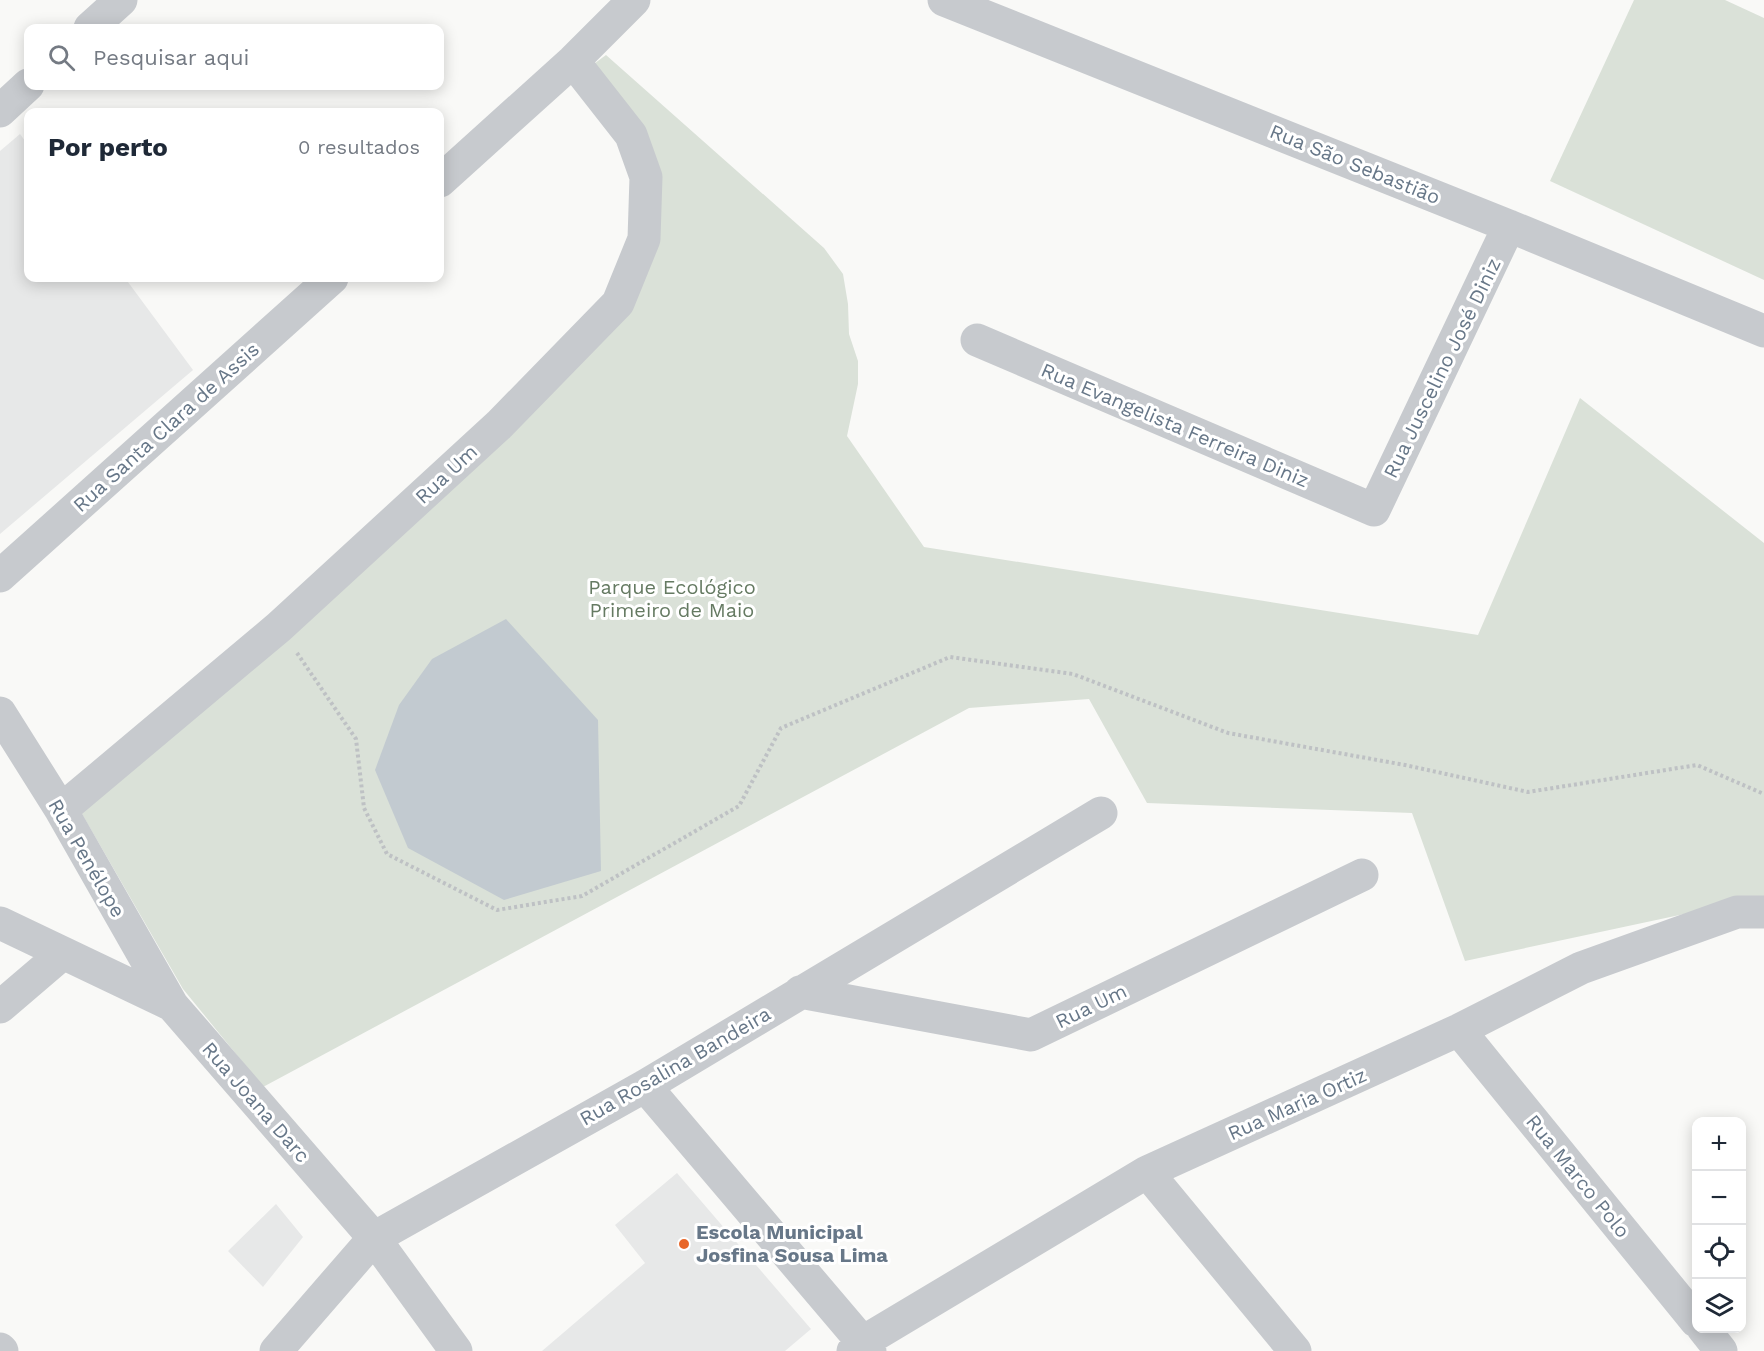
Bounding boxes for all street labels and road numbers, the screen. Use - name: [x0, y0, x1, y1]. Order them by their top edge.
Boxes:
- street label: Rua São Sebastião: [1266, 119, 1444, 209]
- street label: Rua Juscelino José Diniz: [1378, 254, 1506, 482]
- street label: Rua Santa Clara de Assis: [68, 337, 264, 517]
- street label: Rua Evangelista Ferreira Diniz: [1038, 358, 1312, 492]
- street label: Rua Um: [410, 439, 482, 509]
- street label: Rua Penélope: [43, 795, 131, 921]
- street label: Rua Um: [1051, 979, 1131, 1033]
- street label: Rua Rosalina Bandeira: [575, 1001, 775, 1131]
- street label: Rua Joana Darc: [197, 1037, 315, 1167]
- street label: Rua Maria Ortiz: [1224, 1063, 1370, 1145]
- street label: Rua Marco Polo: [1521, 1110, 1635, 1242]

